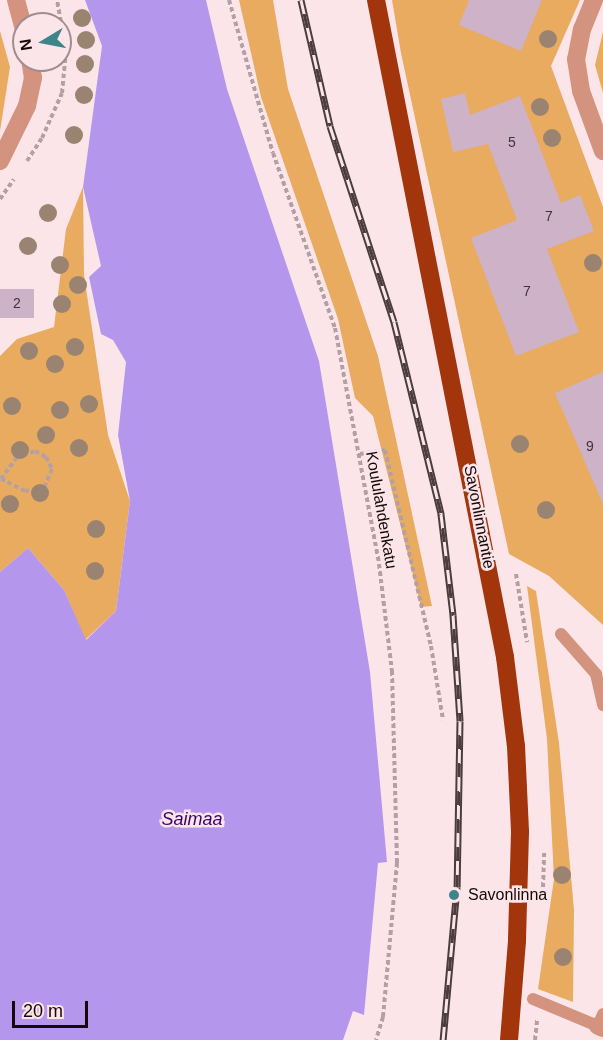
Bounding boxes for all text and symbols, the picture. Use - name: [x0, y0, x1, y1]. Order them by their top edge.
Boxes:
- north arrow: [12, 12, 72, 72]
- text: N: [16, 38, 35, 52]
- house number: 5: [508, 134, 516, 150]
- house number: 7: [545, 208, 553, 224]
- house number: 7: [523, 283, 531, 299]
- house number: 2: [13, 295, 21, 311]
- house number: 9: [586, 438, 594, 454]
- street label: Koululahdenkatu: [361, 450, 401, 570]
- street label: Savonlinnantie: [460, 464, 498, 570]
- water label: Saimaa: [161, 808, 223, 830]
- place label: Savonlinna: [468, 885, 547, 905]
- marker: Savonlinna: [445, 886, 463, 904]
- scale bar: [15, 989, 92, 1027]
- text: 20 m: [23, 1001, 63, 1021]

